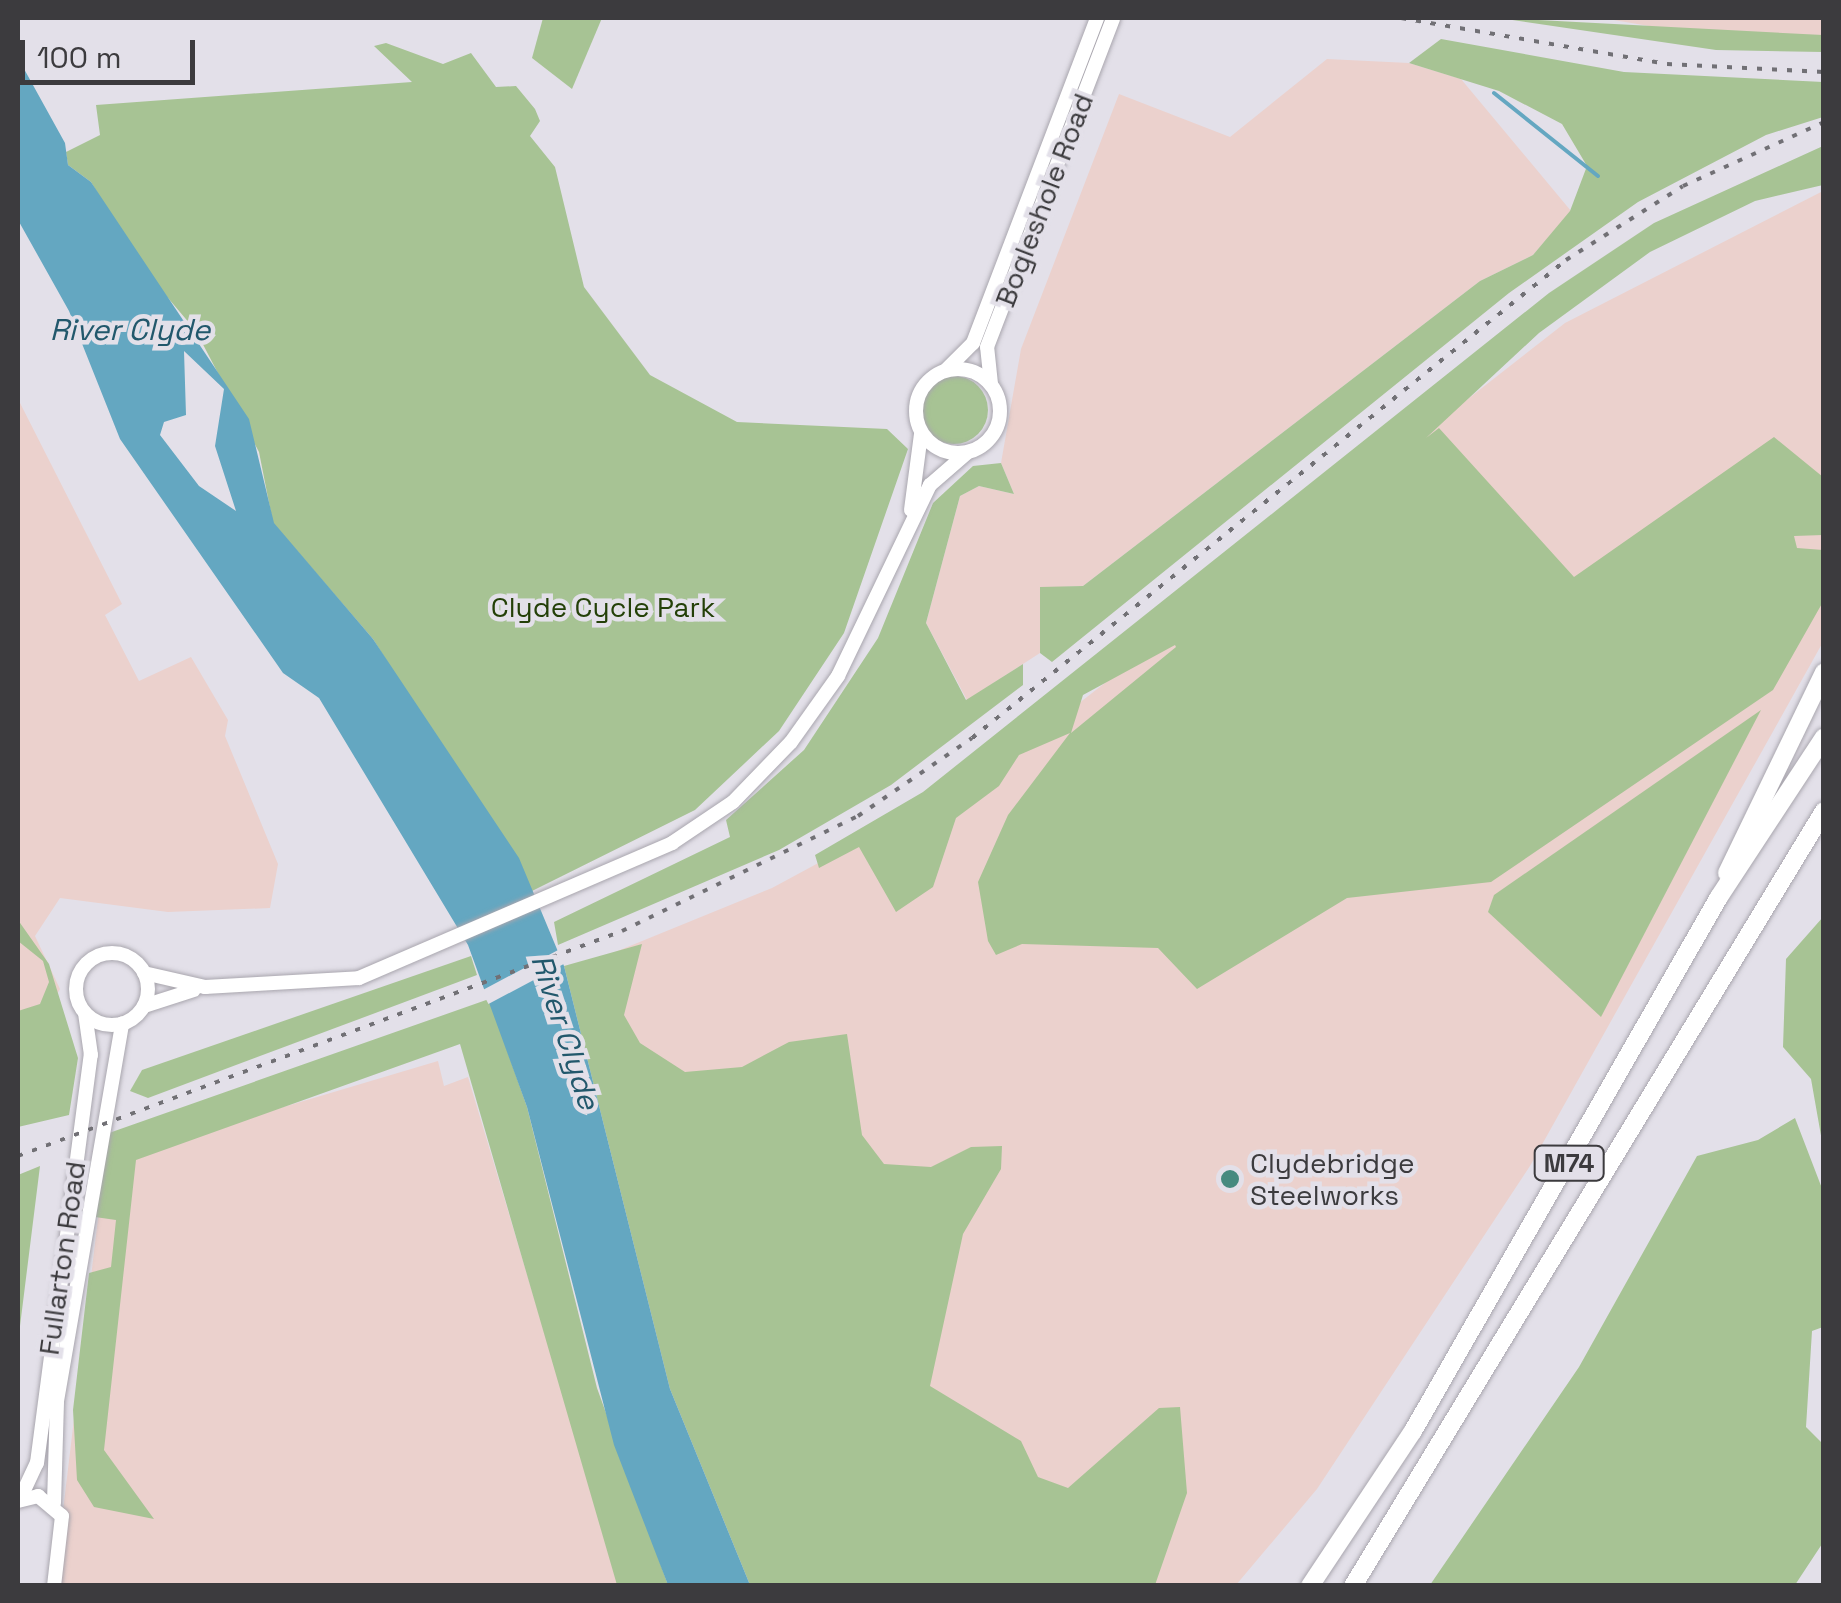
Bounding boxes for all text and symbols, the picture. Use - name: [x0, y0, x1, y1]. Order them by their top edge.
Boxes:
- scale bar: [25, 20, 200, 82]
- text: 100 m: [37, 38, 122, 77]
- street label: Bogleshole Road: [988, 89, 1100, 311]
- water label: River Clyde: [50, 312, 210, 348]
- park label: Clyde Cycle Park: [491, 590, 715, 624]
- water label: River Clyde: [523, 950, 607, 1114]
- road number: M74: [1532, 1143, 1606, 1183]
- place label: Clydebridge Steelworks: [1250, 1146, 1415, 1212]
- street label: Fullarton Road: [32, 1159, 92, 1357]
- marker: Clydebridge Steelworks: [1219, 1168, 1241, 1190]

